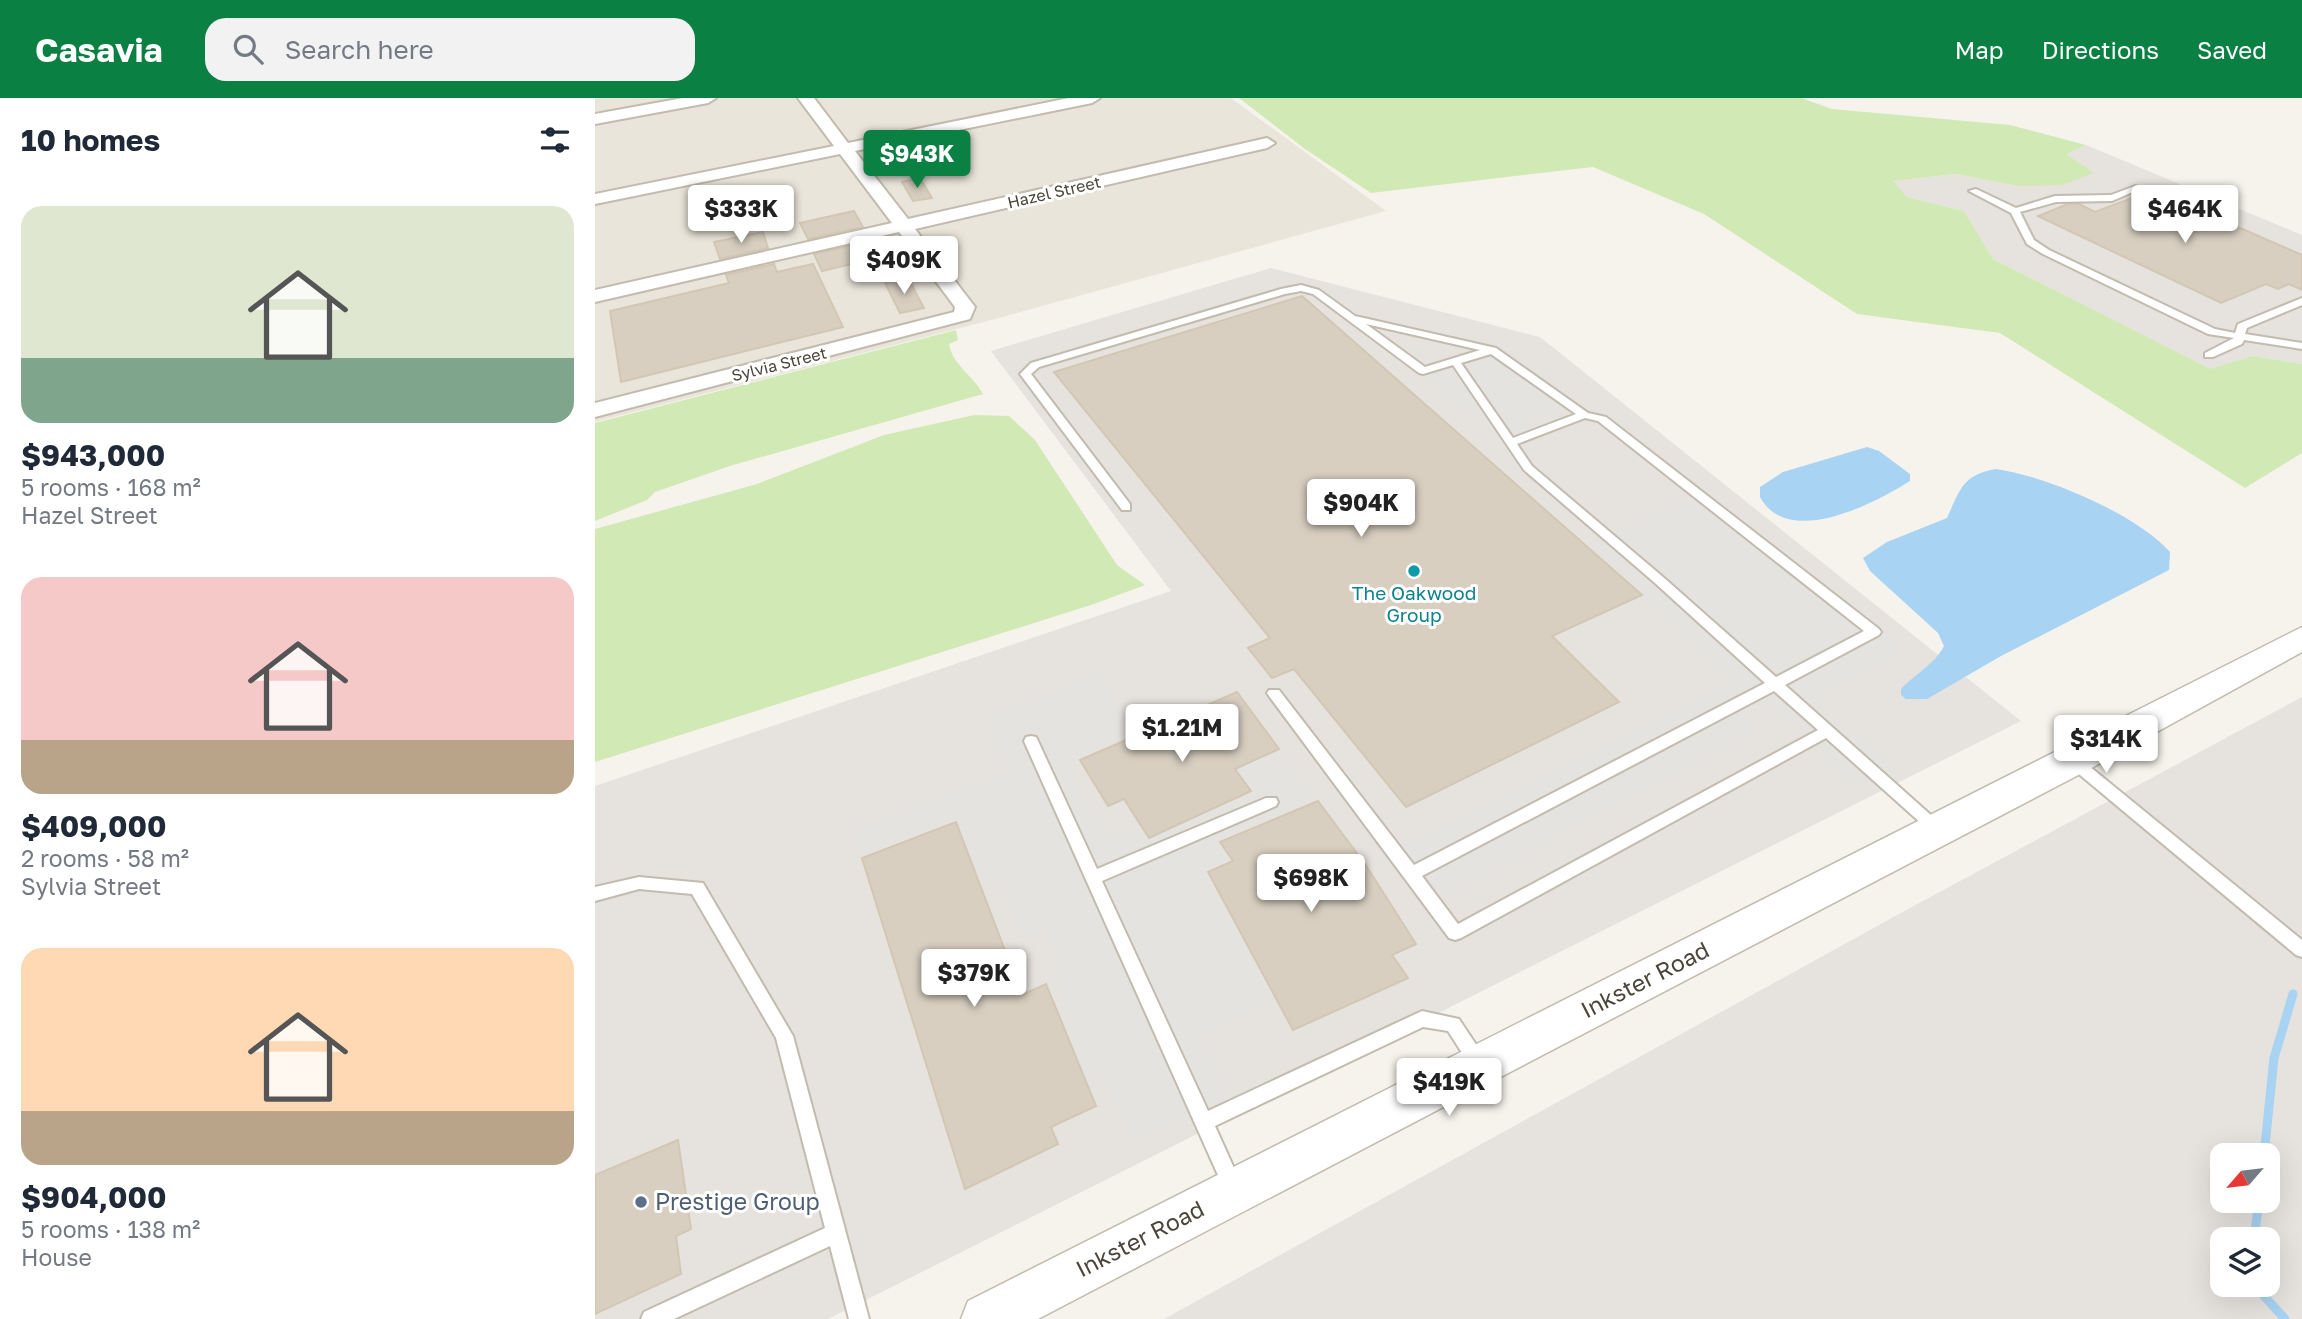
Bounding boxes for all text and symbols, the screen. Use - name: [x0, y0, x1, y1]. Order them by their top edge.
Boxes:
- search box: [205, 18, 695, 81]
- text: Casavia: [35, 30, 163, 69]
- icon: search: [229, 30, 267, 68]
- text: Search here: [285, 34, 434, 65]
- text: Map: [1955, 35, 2004, 64]
- text: Directions: [2042, 35, 2159, 64]
- text: Saved: [2197, 35, 2267, 64]
- icon: filters: [536, 121, 574, 159]
- text: 10 homes: [21, 122, 160, 158]
- pin: $943K: [868, 130, 966, 190]
- text: $943K: [879, 139, 955, 167]
- street label: Hazel Street: [1005, 172, 1103, 212]
- pin: $333K: [692, 186, 790, 245]
- pin: $464K: [2136, 186, 2234, 245]
- text: $333K: [704, 194, 778, 222]
- text: $464K: [2147, 194, 2223, 222]
- pin: $409K: [855, 236, 953, 296]
- text: $409K: [866, 245, 942, 273]
- icon: home: [235, 252, 361, 378]
- street label: Sylvia Street: [729, 343, 829, 385]
- text: $943,000: [21, 437, 165, 473]
- text: 5 rooms · 168 m²: [21, 473, 201, 501]
- pin: $904K: [1312, 480, 1410, 539]
- text: $904K: [1323, 488, 1399, 516]
- text: Hazel Street: [21, 501, 158, 529]
- marker: The Oakwood Group: [1406, 563, 1422, 579]
- place label: The Oakwood Group: [1352, 581, 1476, 626]
- icon: home: [235, 623, 361, 749]
- pin: $1.21M: [1125, 704, 1239, 764]
- text: $1.21M: [1142, 713, 1222, 741]
- pin: $314K: [2057, 716, 2155, 775]
- text: $314K: [2070, 724, 2142, 752]
- text: $409,000: [21, 808, 167, 844]
- text: 2 rooms · 58 m²: [21, 844, 189, 872]
- pin: $698K: [1262, 854, 1360, 914]
- text: $698K: [1273, 863, 1349, 891]
- text: Sylvia Street: [21, 872, 161, 900]
- street label: Inkster Road: [1576, 935, 1713, 1023]
- pin: $379K: [925, 950, 1023, 1009]
- text: $379K: [937, 958, 1011, 986]
- icon: home: [235, 994, 361, 1120]
- pin: $419K: [1400, 1058, 1498, 1118]
- text: $419K: [1413, 1067, 1485, 1095]
- north arrow: [2210, 1143, 2280, 1213]
- map controls: [2210, 1143, 2280, 1297]
- text: $904,000: [21, 1179, 167, 1215]
- place label: Prestige Group: [655, 1187, 820, 1215]
- marker: Prestige Group: [633, 1194, 649, 1210]
- street label: Inkster Road: [1071, 1194, 1208, 1282]
- text: 5 rooms · 138 m²: [21, 1215, 200, 1243]
- button: layers: [2210, 1227, 2280, 1297]
- text: House: [21, 1243, 92, 1271]

